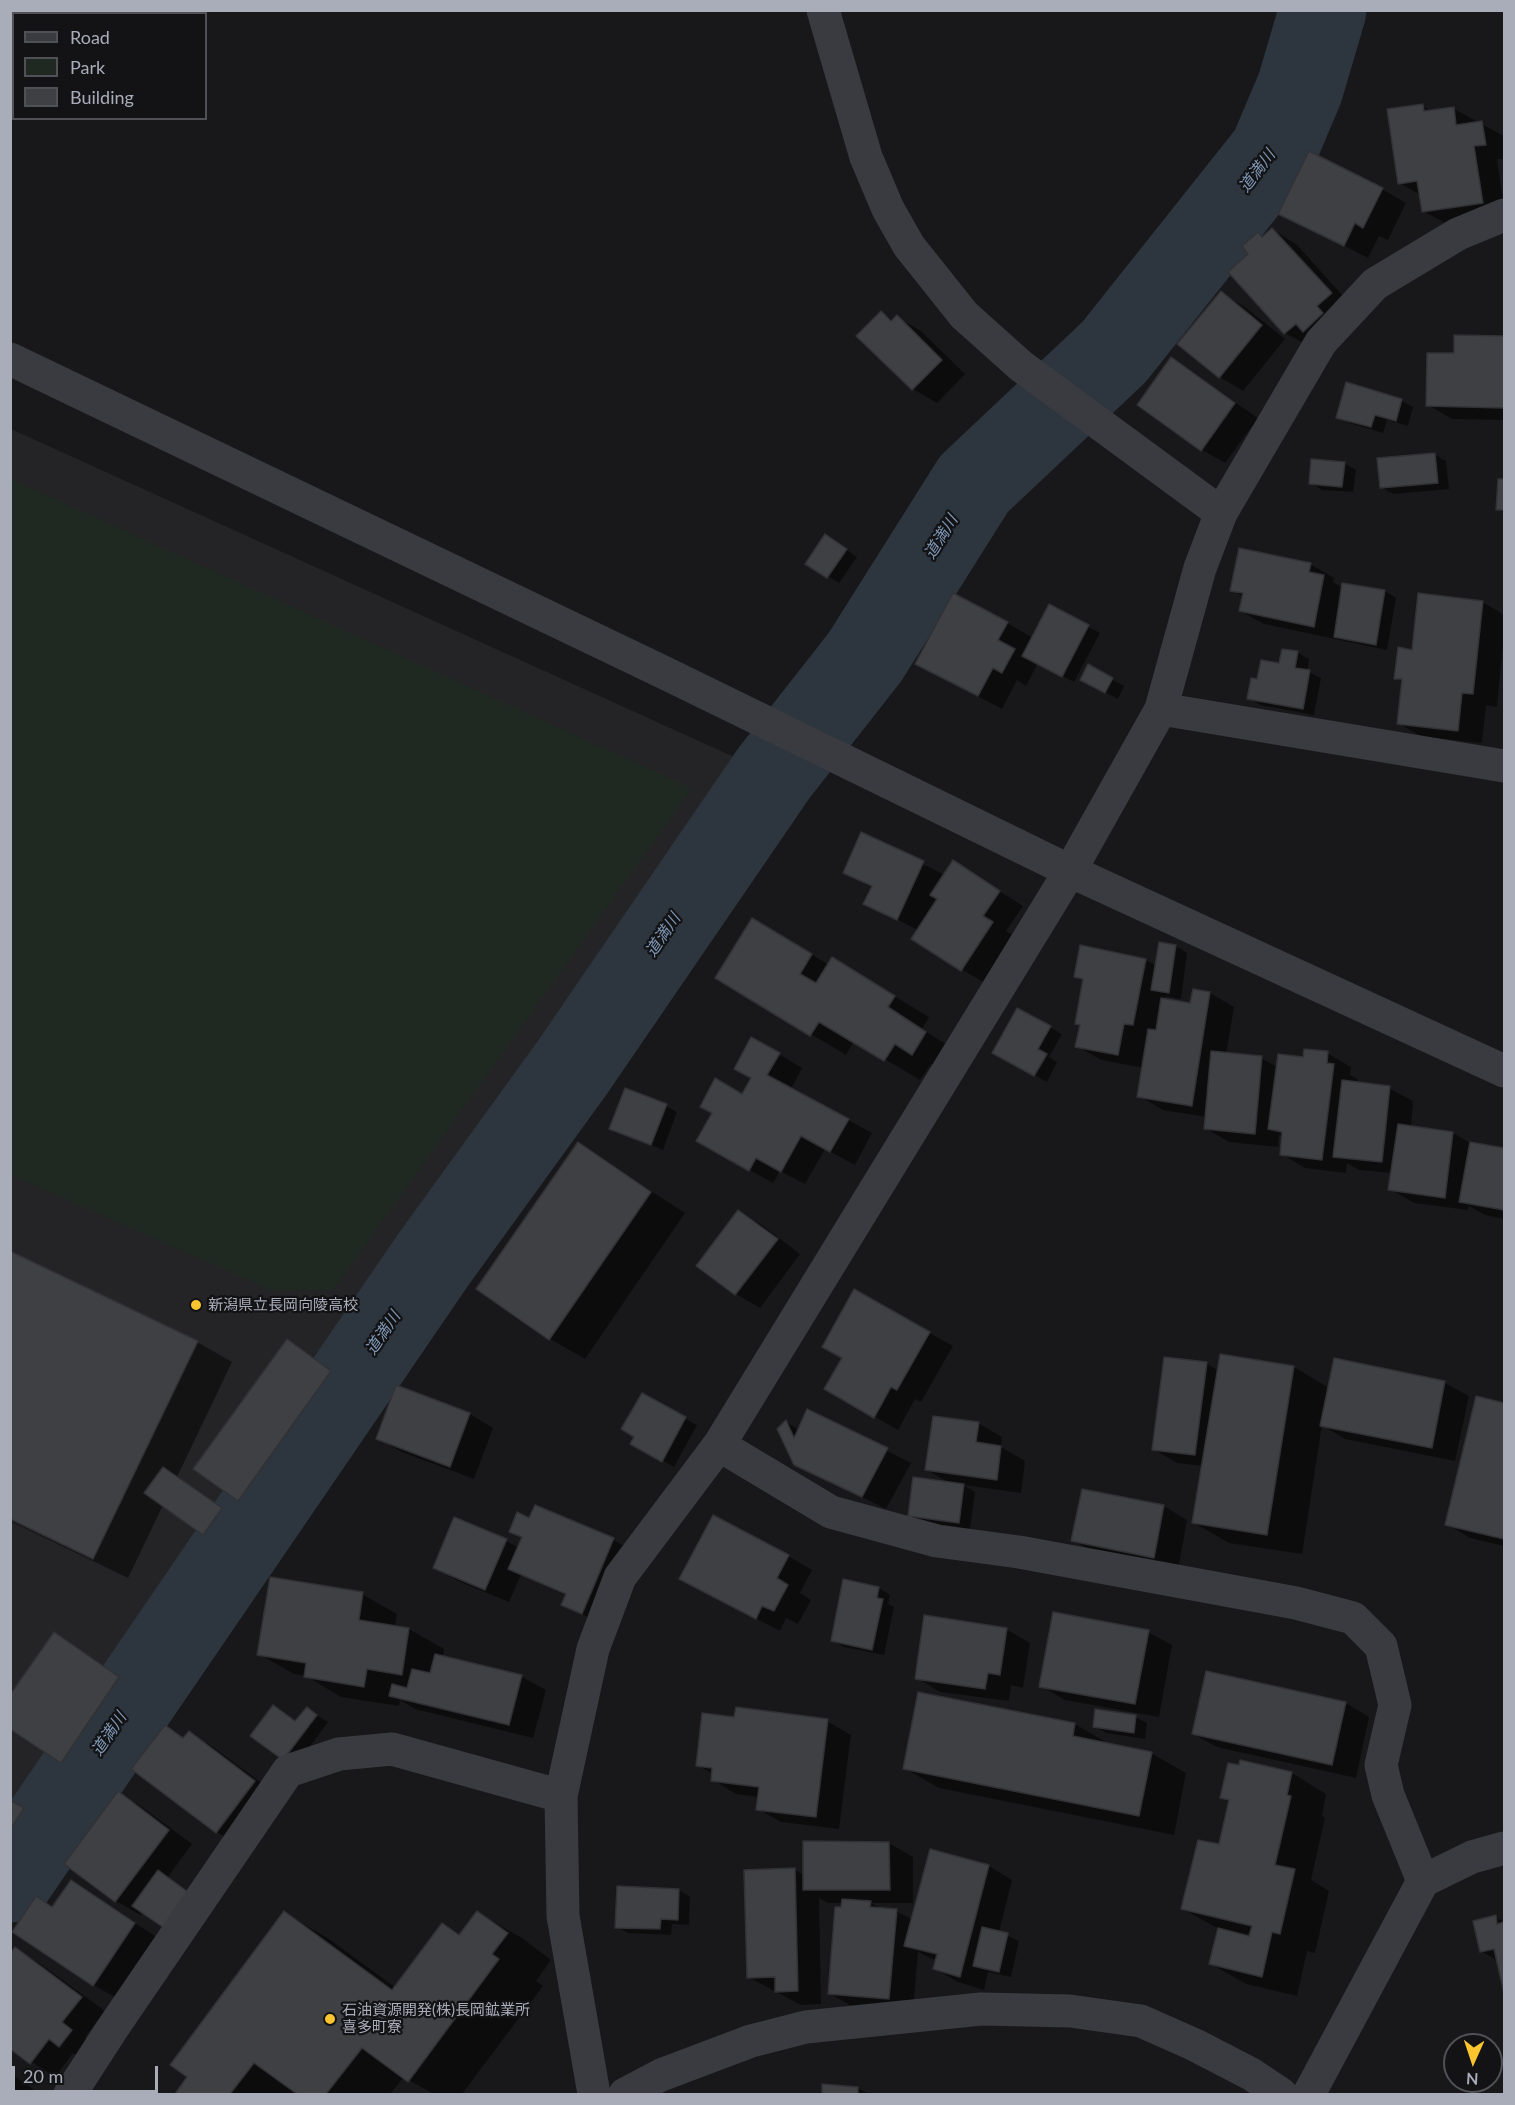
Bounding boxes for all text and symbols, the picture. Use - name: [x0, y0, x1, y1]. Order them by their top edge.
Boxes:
- legend: [12, 12, 207, 120]
- text: Road: [70, 26, 110, 48]
- text: Park: [70, 56, 105, 78]
- text: Building: [70, 86, 134, 108]
- water label: 道満川: [1235, 146, 1279, 196]
- water label: 道満川: [920, 512, 962, 562]
- water label: 道満川: [642, 910, 684, 960]
- place label: 新潟県立長岡向陵高校: [208, 1296, 358, 1314]
- marker: 新潟県立長岡向陵高校: [189, 1298, 203, 1312]
- water label: 道満川: [362, 1308, 404, 1358]
- water label: 道満川: [88, 1709, 130, 1759]
- place label: 石油資源開発(株)長岡鉱業所 喜多町寮: [342, 2001, 530, 2036]
- marker: 石油資源開発(株)長岡鉱業所 喜多町寮: [323, 2012, 337, 2026]
- north arrow: [1443, 2033, 1503, 2093]
- scale bar: [15, 2054, 160, 2092]
- text: 20 m: [23, 2065, 63, 2087]
- text: N: [1465, 2070, 1479, 2089]

